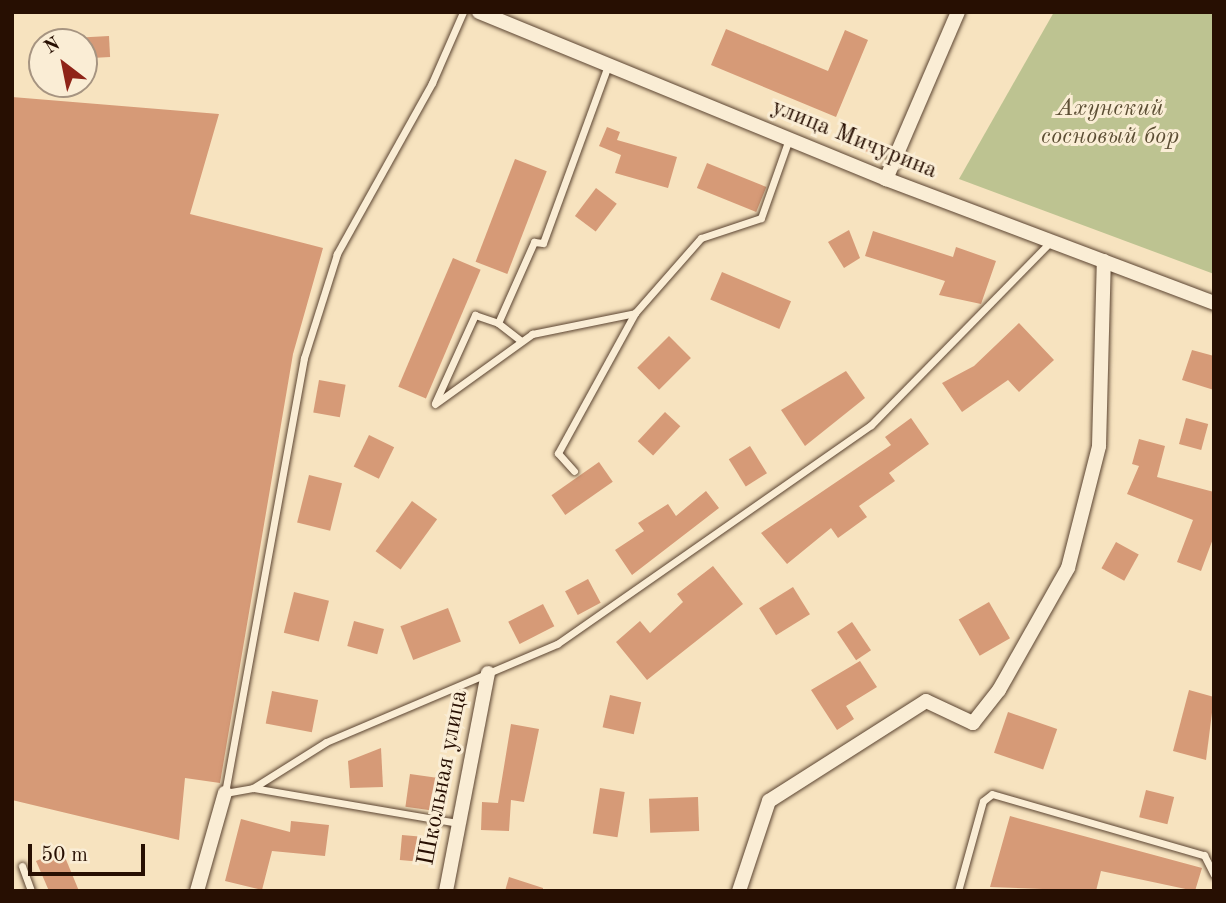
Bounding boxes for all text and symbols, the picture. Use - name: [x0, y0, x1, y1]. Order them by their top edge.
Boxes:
- north arrow: [28, 28, 98, 98]
- text: N: [41, 35, 64, 58]
- street label: улица Мичурина: [767, 94, 941, 186]
- park label: Ахунский сосновый бор: [1041, 96, 1179, 152]
- street label: Школьная улица: [413, 688, 475, 868]
- scale bar: [32, 830, 149, 874]
- text: 50 m: [41, 845, 88, 866]

